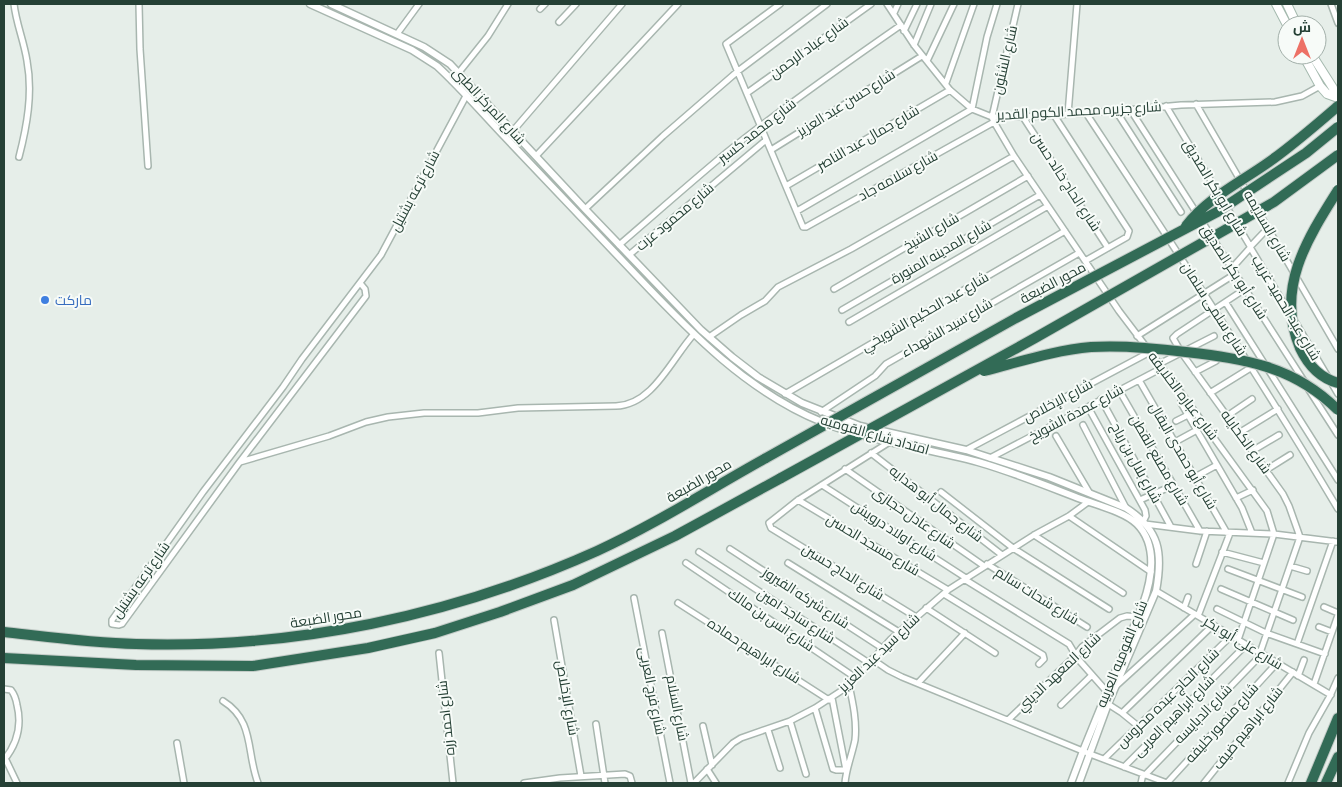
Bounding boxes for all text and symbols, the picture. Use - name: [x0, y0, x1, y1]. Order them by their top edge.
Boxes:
- street label: شارع عباد الرحمن: [766, 14, 852, 82]
- north arrow: [1277, 15, 1327, 65]
- text: ش: [1293, 19, 1311, 36]
- street label: شارع الشئون: [989, 24, 1021, 96]
- street label: شارع المركز الطبى: [449, 64, 529, 148]
- street label: شارع حسن عبد العزيز: [793, 66, 898, 141]
- street label: شارع محمد كسبر: [714, 95, 800, 168]
- street label: شارع جزيره محمد الكوم القدير: [995, 98, 1162, 125]
- street label: شارع جمال عبد الناصر: [813, 102, 922, 175]
- street label: شارع الحاج خالد حسن: [1028, 129, 1104, 235]
- street label: شارع ابو بكر الصديق: [1179, 137, 1251, 239]
- street label: شارع ترعه بشتيل: [386, 147, 444, 235]
- street label: شارع سلامه جاد: [855, 147, 941, 205]
- street label: شارع محمود عزت: [632, 179, 718, 255]
- street label: شارع السلايمه: [1240, 187, 1294, 265]
- street label: شارع الشيخ: [900, 209, 962, 255]
- street label: شارع المدينه المنورة: [888, 216, 994, 288]
- street label: شارع أبو بكر الصديق: [1197, 221, 1272, 323]
- street label: شارع عبد الحميد غريب: [1248, 252, 1324, 364]
- street label: محور الضبعة: [1017, 259, 1089, 307]
- street label: شارع سلمى سلمان: [1177, 259, 1251, 359]
- street label: شارع عبد الحكيم الشويخي: [858, 268, 993, 358]
- place label: ماركت: [55, 292, 92, 309]
- marker: ماركت: [39, 294, 51, 306]
- street label: شارع سيد الشهداء: [898, 295, 996, 361]
- street label: شارع عباره الخلايفه: [1144, 348, 1222, 444]
- street label: شارع الإخلاص: [1020, 376, 1096, 426]
- street label: شارع عمدة الشويخ: [1026, 381, 1126, 445]
- street label: شارع أبو حمدى البقال: [1145, 399, 1221, 513]
- street label: شارع الكحايله: [1217, 407, 1275, 477]
- street label: امتداد شارع القوميه: [819, 411, 931, 459]
- street label: شارع مصنع القطن: [1126, 411, 1192, 509]
- street label: شارع بلال بن رباح: [1107, 420, 1165, 506]
- street label: محور الضبعة: [664, 456, 734, 506]
- street label: شارع جمال أبو هدايه: [886, 461, 987, 546]
- street label: شارع عادل حجازى: [870, 483, 958, 553]
- street label: شارع اولاد درويش: [848, 497, 940, 565]
- street label: شارع مسجد الحسن: [823, 510, 923, 580]
- street label: شارع ترعه بشتيل: [108, 538, 174, 622]
- street label: شارع الحاج حسين: [799, 540, 887, 604]
- street label: شارع شركه الفيروز: [759, 563, 853, 632]
- street label: شارع شحات سالم: [991, 563, 1082, 629]
- street label: شارع انس بن مالك: [725, 585, 817, 655]
- street label: شارع ساجد امين: [754, 585, 838, 647]
- street label: شارع القوميه العربيه: [1093, 598, 1151, 710]
- street label: محور الضبعة: [289, 604, 363, 632]
- street label: شارع سيد عبد العزيز: [834, 610, 923, 697]
- street label: شارع على أبو بكر: [1199, 611, 1286, 673]
- street label: شارع ابراهيم حماده: [704, 615, 804, 688]
- street label: شارع المعهد الديني: [1013, 629, 1107, 717]
- street label: شارع الحاج عبده محروس: [1113, 645, 1223, 751]
- street label: شارع فرج العربى: [635, 646, 669, 736]
- street label: شارع الإخلاص: [552, 659, 582, 737]
- street label: شارع ابراهيم العربى: [1130, 672, 1219, 761]
- street label: شارع السلام: [661, 673, 692, 743]
- street label: شارع احمد زره: [434, 680, 458, 756]
- street label: شارع منصور خليفه: [1182, 680, 1262, 766]
- street label: شارع الدبايسه: [1170, 681, 1236, 747]
- street label: شارع ابراهيم ضيف: [1209, 683, 1287, 774]

